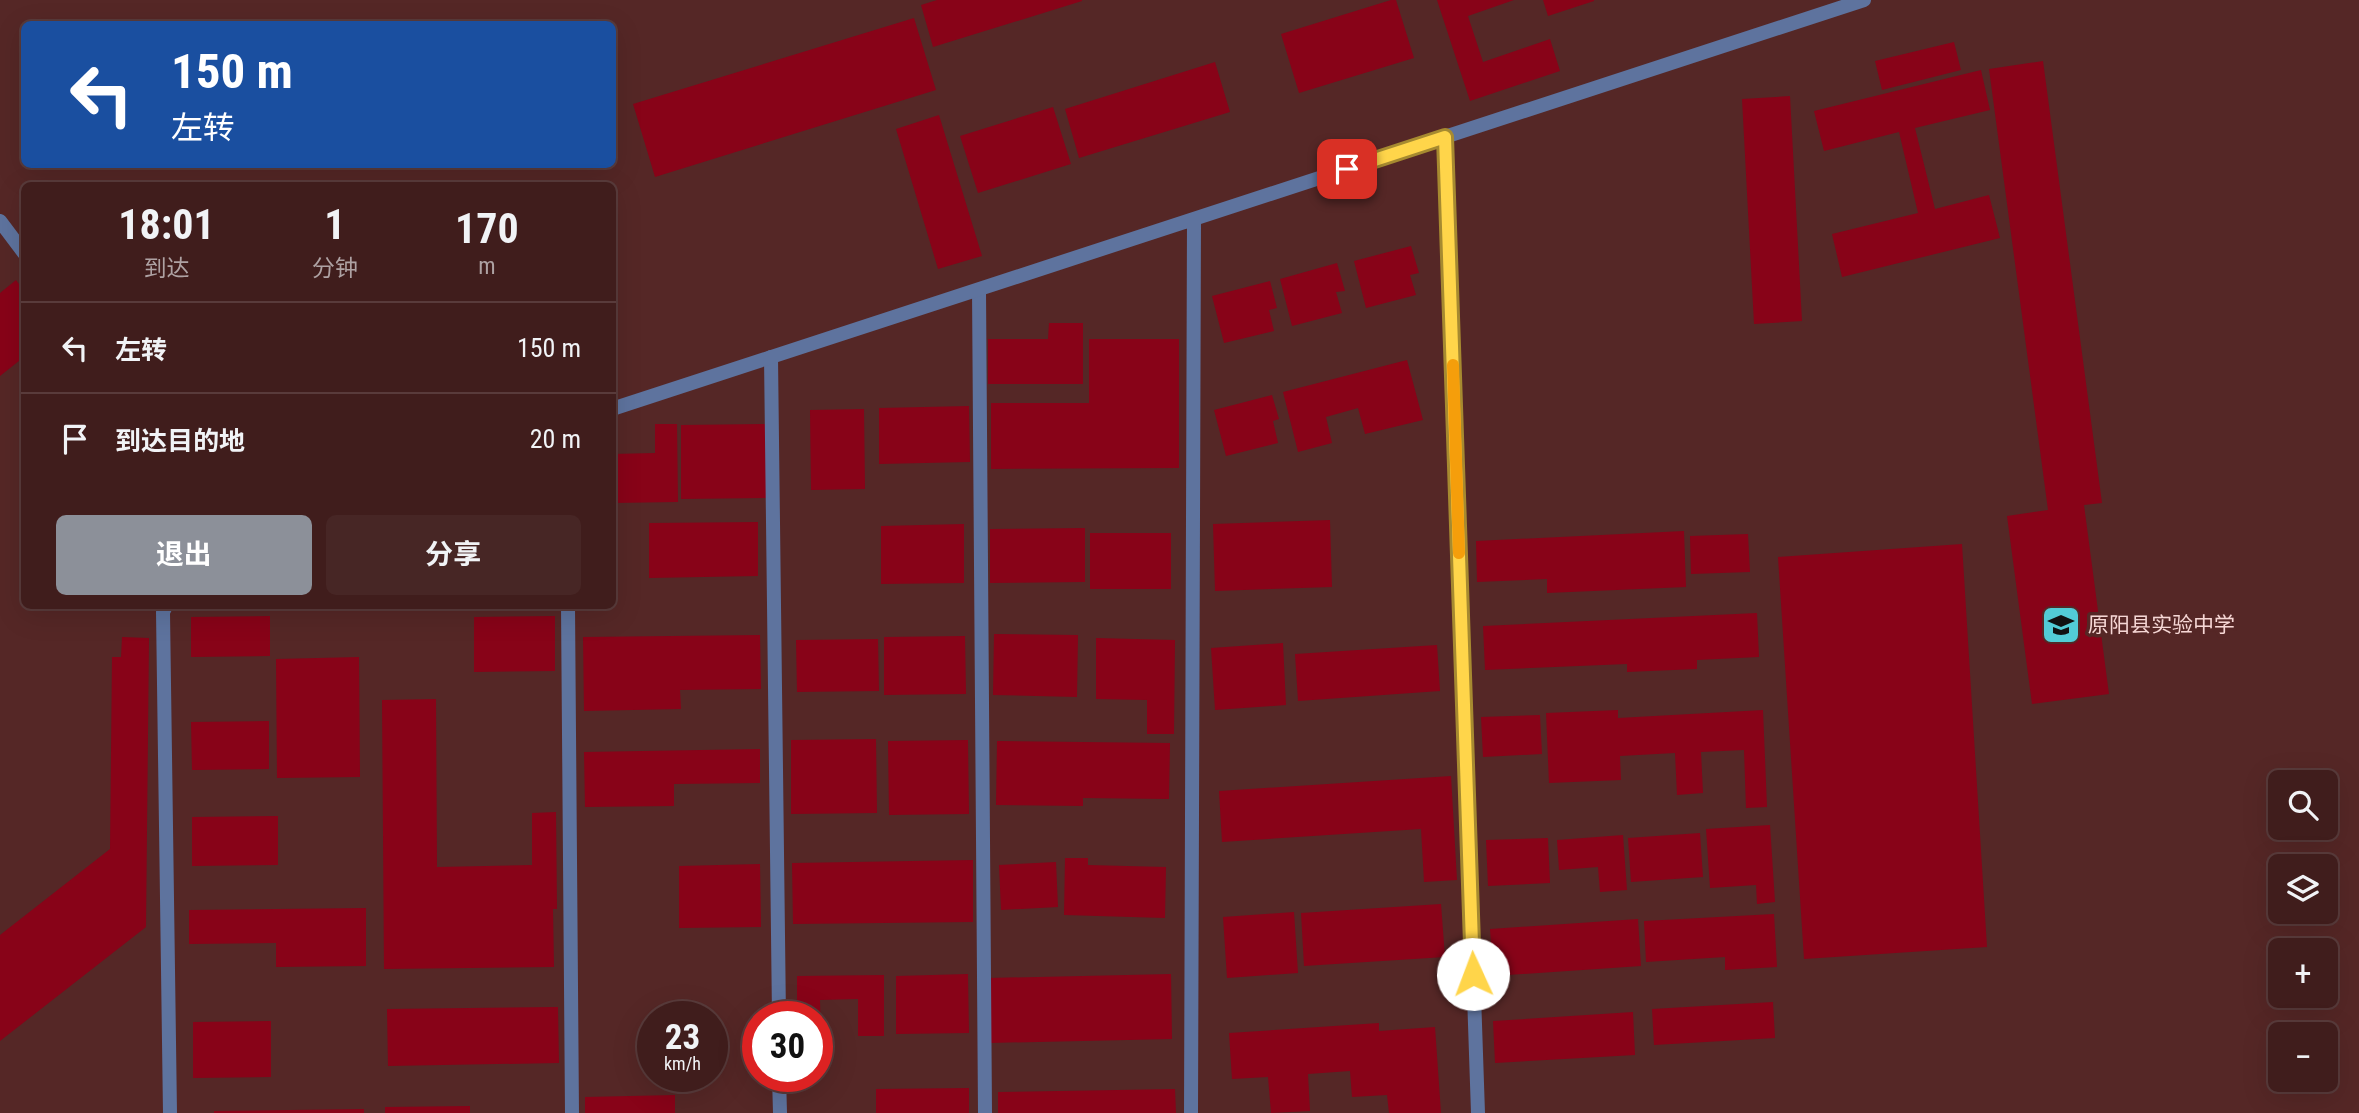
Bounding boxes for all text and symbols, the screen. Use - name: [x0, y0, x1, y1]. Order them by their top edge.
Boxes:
- text: 150 m: [171, 43, 293, 100]
- icon: left: [56, 49, 147, 140]
- text: 左转: [171, 109, 235, 147]
- pin: [1317, 139, 1377, 199]
- icon: arrive: [1328, 150, 1366, 188]
- text: 18:01: [118, 200, 215, 249]
- text: 1: [324, 200, 345, 249]
- text: 170: [455, 204, 519, 253]
- text: m: [478, 253, 496, 280]
- text: 到达: [143, 255, 189, 282]
- text: 分钟: [312, 255, 358, 282]
- icon: left: [56, 329, 94, 367]
- text: 150 m: [517, 333, 581, 363]
- text: 左转: [115, 335, 167, 365]
- icon: arrive: [56, 420, 94, 458]
- text: 20 m: [530, 424, 581, 454]
- text: 到达目的地: [115, 426, 245, 456]
- button: 退出: [56, 515, 312, 595]
- button: 分享: [326, 515, 581, 595]
- school or university icon: 原阳县实验中学: [2040, 604, 2082, 646]
- place label: 原阳县实验中学: [2088, 613, 2235, 637]
- map controls: [2268, 770, 2338, 1092]
- button: search: [2268, 770, 2338, 840]
- button: layers: [2268, 854, 2338, 924]
- position arrow: [1436, 937, 1510, 1011]
- button: +: [2268, 938, 2338, 1008]
- speed limit sign: 30: [742, 1001, 833, 1092]
- text: 23: [665, 1017, 700, 1058]
- button: −: [2268, 1022, 2338, 1092]
- text: km/h: [664, 1053, 701, 1074]

